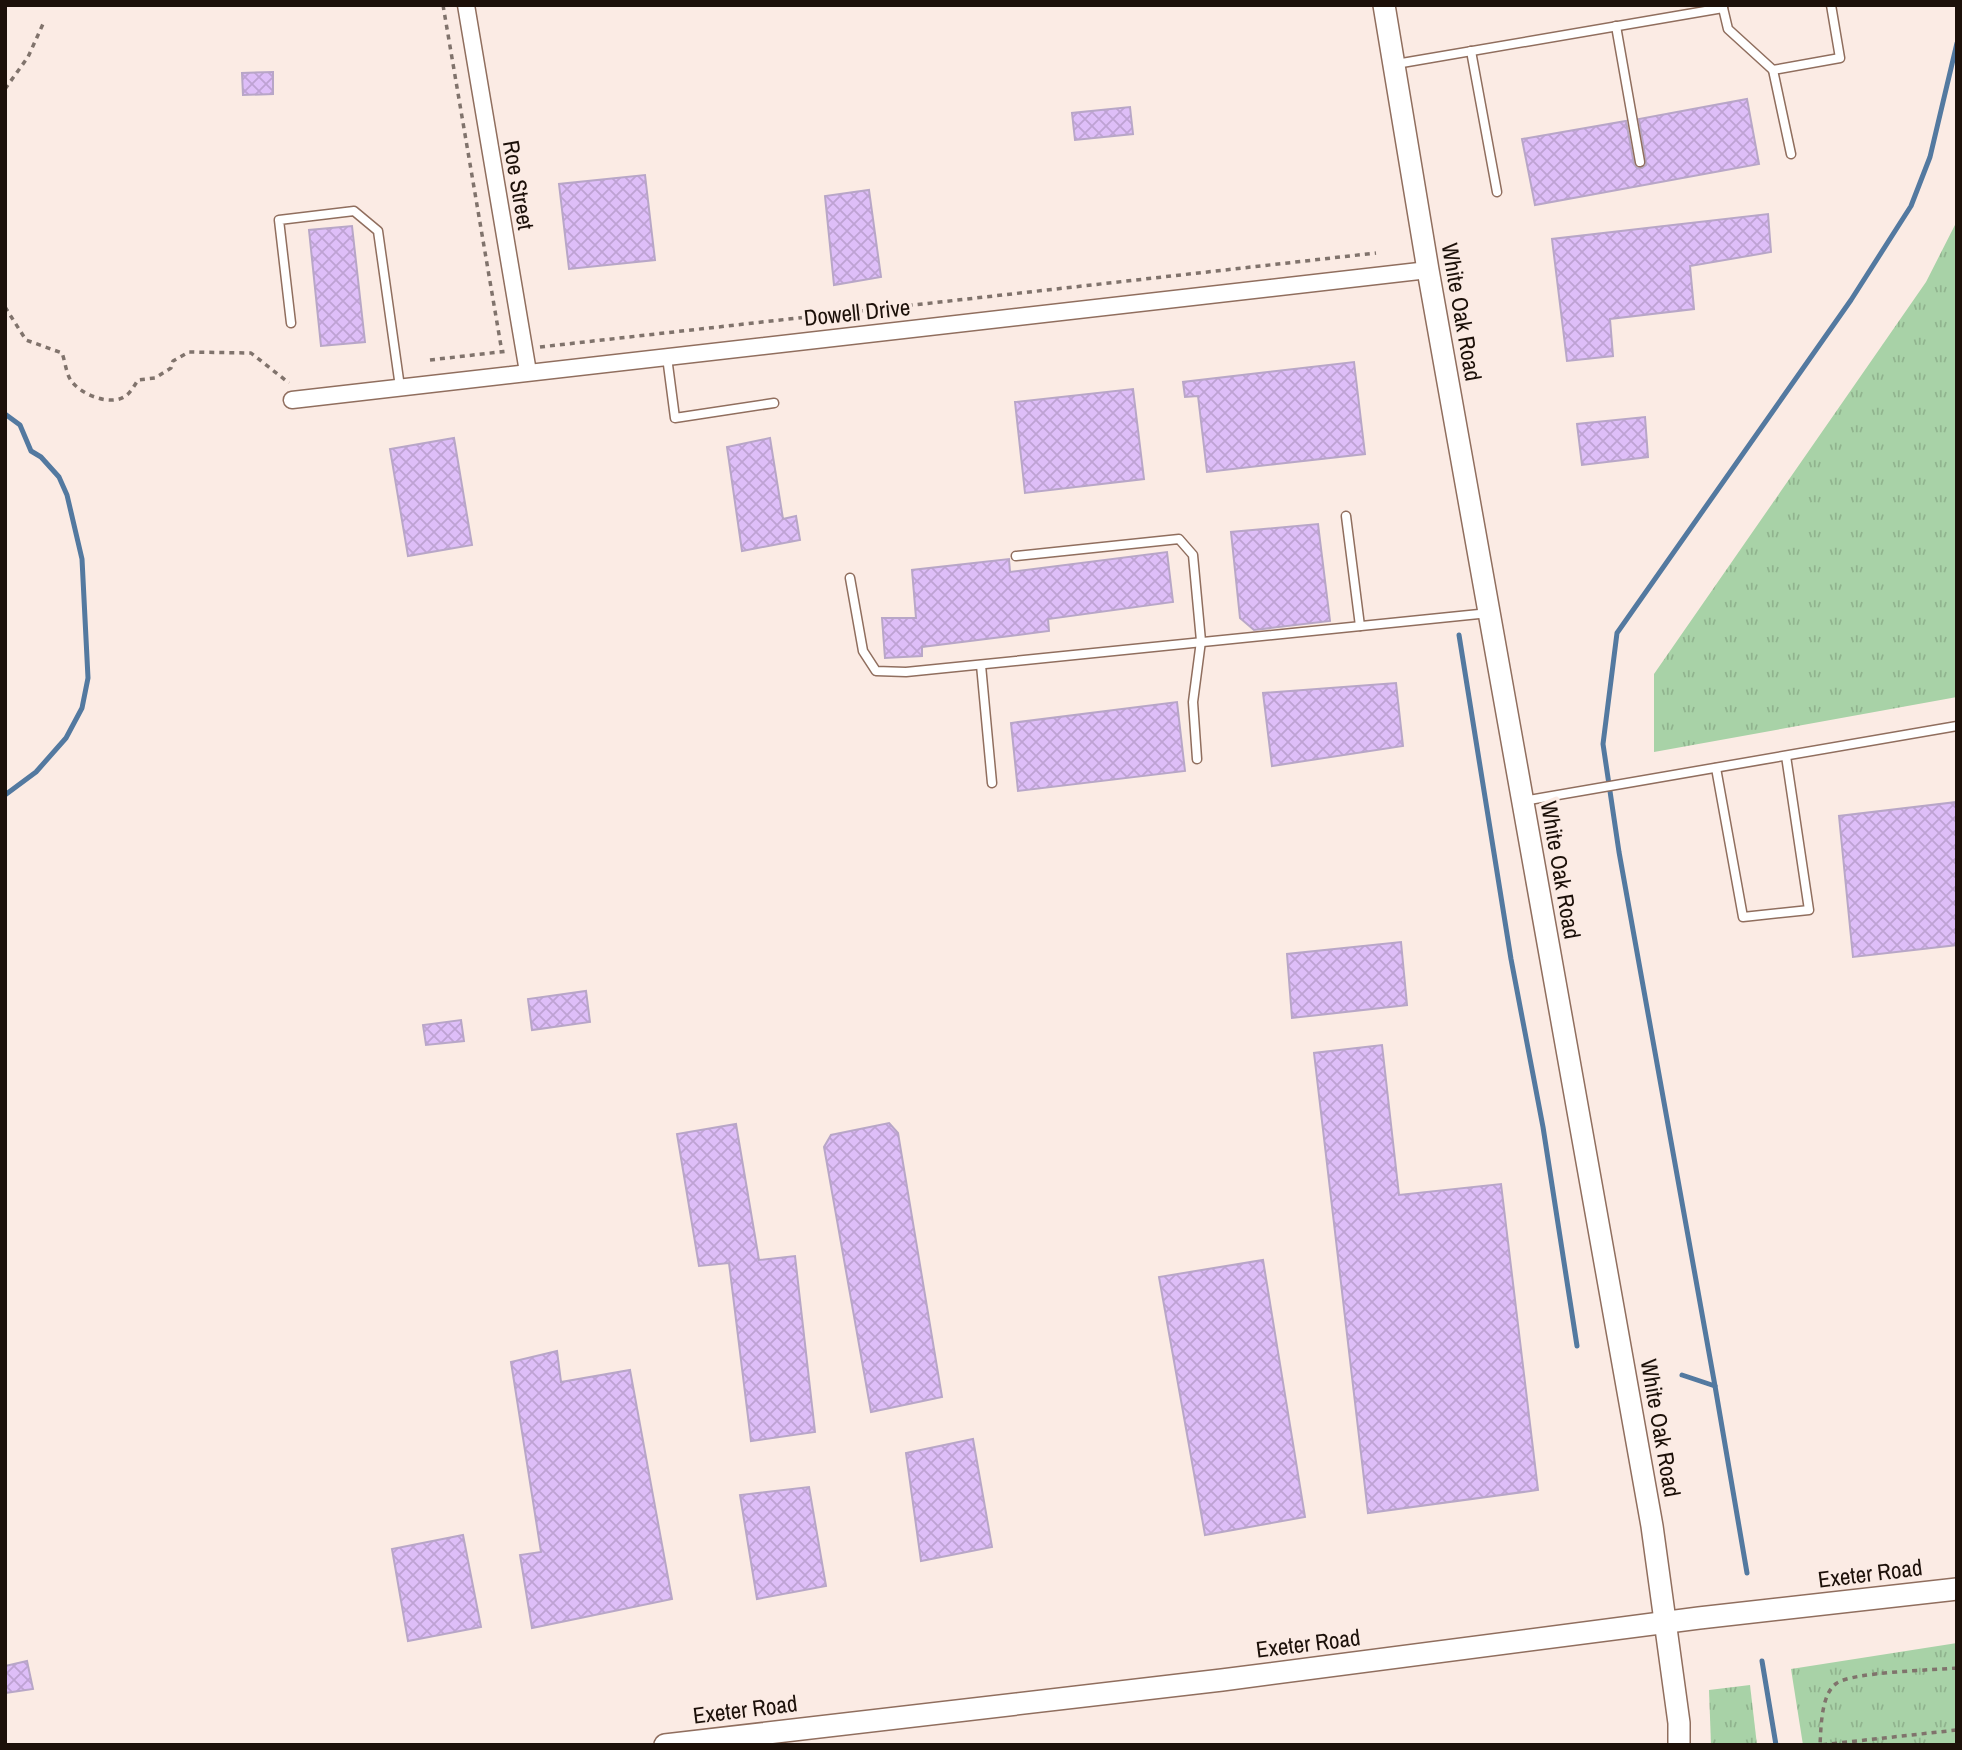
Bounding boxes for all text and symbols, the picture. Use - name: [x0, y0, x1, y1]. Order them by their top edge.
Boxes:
- street label: Roe Street: [496, 138, 542, 232]
- street label: White Oak Road: [1435, 241, 1489, 383]
- street label: Dowell Drive: [802, 291, 912, 333]
- street label: White Oak Road: [1534, 799, 1588, 941]
- street label: White Oak Road: [1634, 1357, 1688, 1499]
- street label: Exeter Road: [1816, 1551, 1924, 1595]
- street label: Exeter Road: [1254, 1621, 1362, 1665]
- street label: Exeter Road: [691, 1687, 799, 1731]

